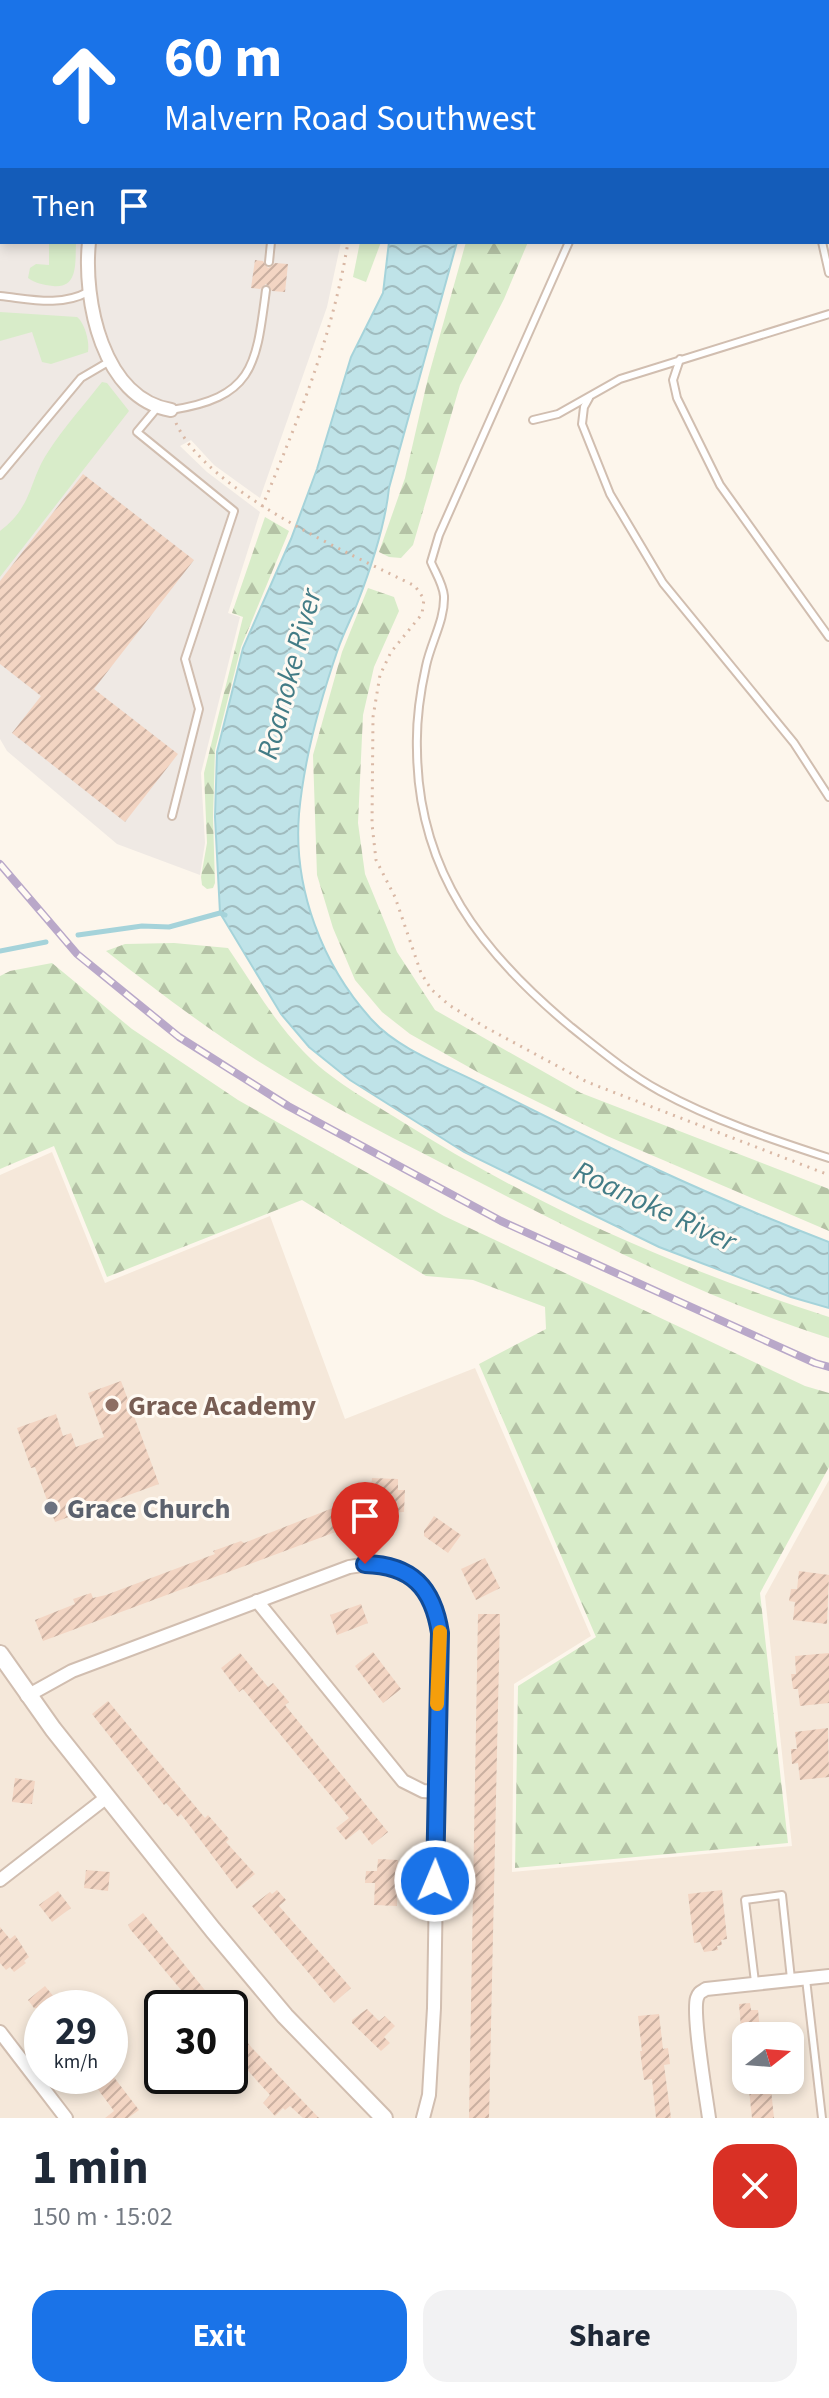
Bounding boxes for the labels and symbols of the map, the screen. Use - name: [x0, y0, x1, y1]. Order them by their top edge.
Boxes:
- water label: Roanoke River: [246, 582, 333, 764]
- water label: Roanoke River: [566, 1150, 745, 1264]
- place label: Grace Academy: [128, 1386, 317, 1426]
- marker: Grace Academy: [103, 1396, 121, 1414]
- pin: [331, 1482, 399, 1564]
- place label: Grace Church: [67, 1489, 231, 1529]
- marker: Grace Church: [42, 1499, 60, 1517]
- position arrow: [393, 1839, 477, 1923]
- speed limit sign: 30: [144, 1990, 248, 2094]
- north arrow: [732, 2022, 804, 2094]

